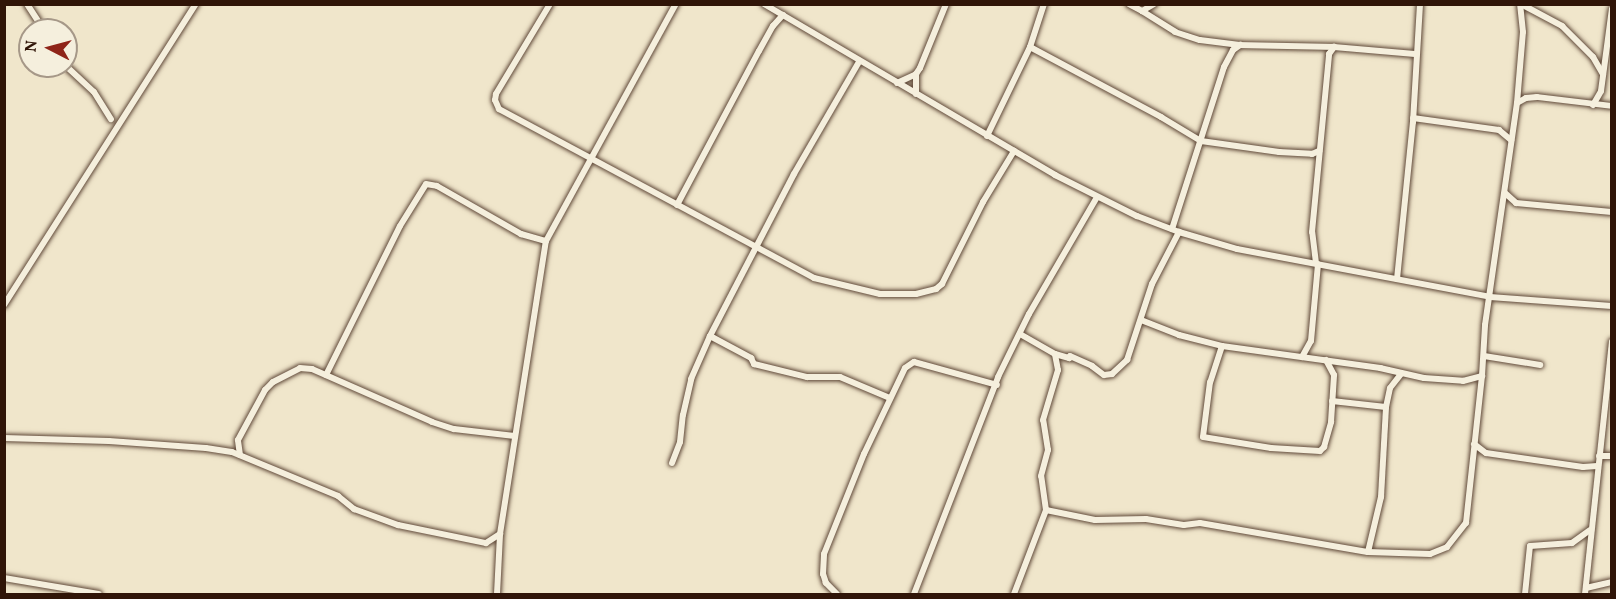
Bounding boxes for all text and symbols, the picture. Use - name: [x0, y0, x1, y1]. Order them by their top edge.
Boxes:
- north arrow: [18, 18, 78, 78]
- text: N: [21, 39, 44, 53]

